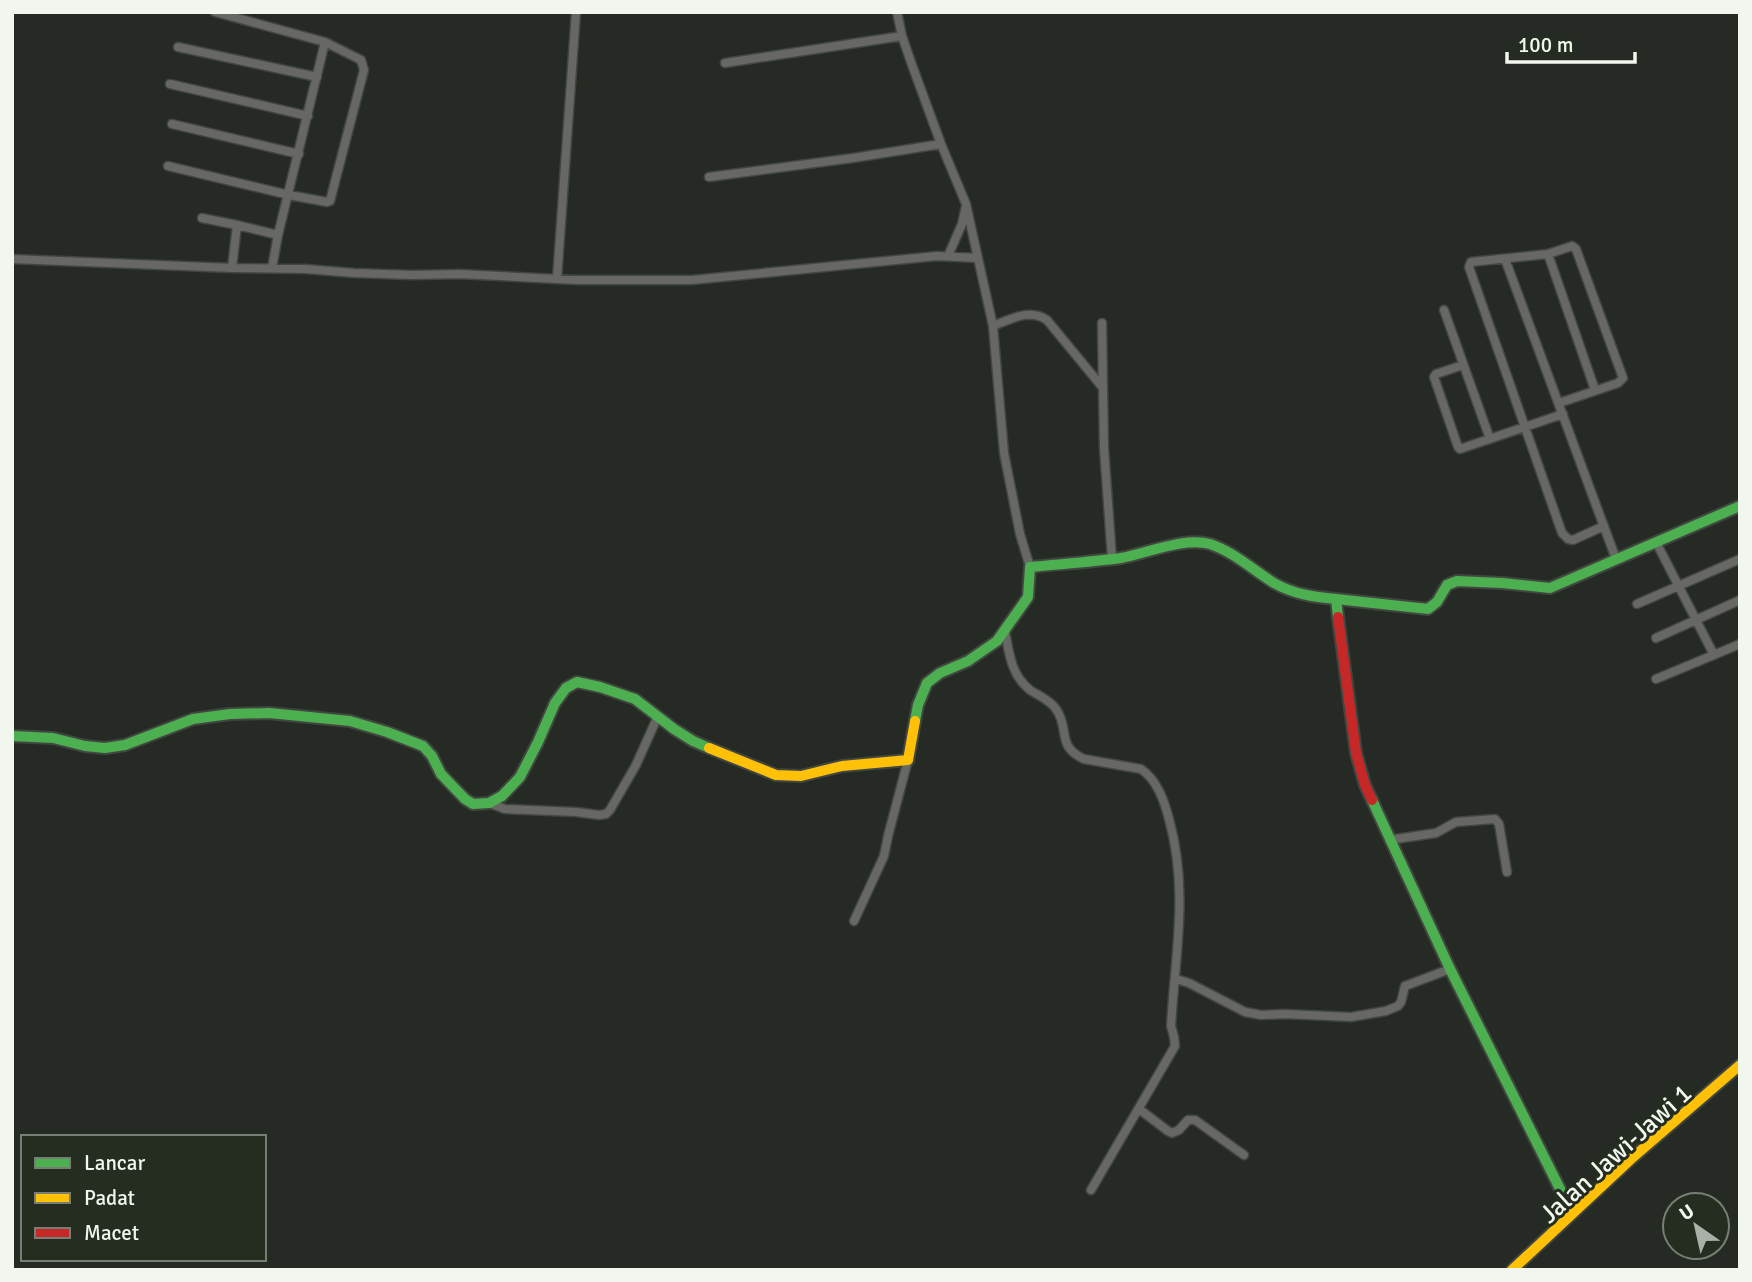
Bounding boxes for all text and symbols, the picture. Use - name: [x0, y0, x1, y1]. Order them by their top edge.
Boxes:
- scale bar: [1507, 21, 1635, 65]
- text: 100 m: [1518, 32, 1573, 58]
- street label: Jalan Jawi-Jawi 1: [1533, 1077, 1699, 1231]
- legend: [21, 1135, 266, 1261]
- text: Lancar: [84, 1150, 145, 1176]
- text: Padat: [84, 1185, 135, 1211]
- north arrow: [1661, 1191, 1731, 1261]
- text: U: [1675, 1199, 1699, 1226]
- text: Macet: [84, 1220, 139, 1246]

